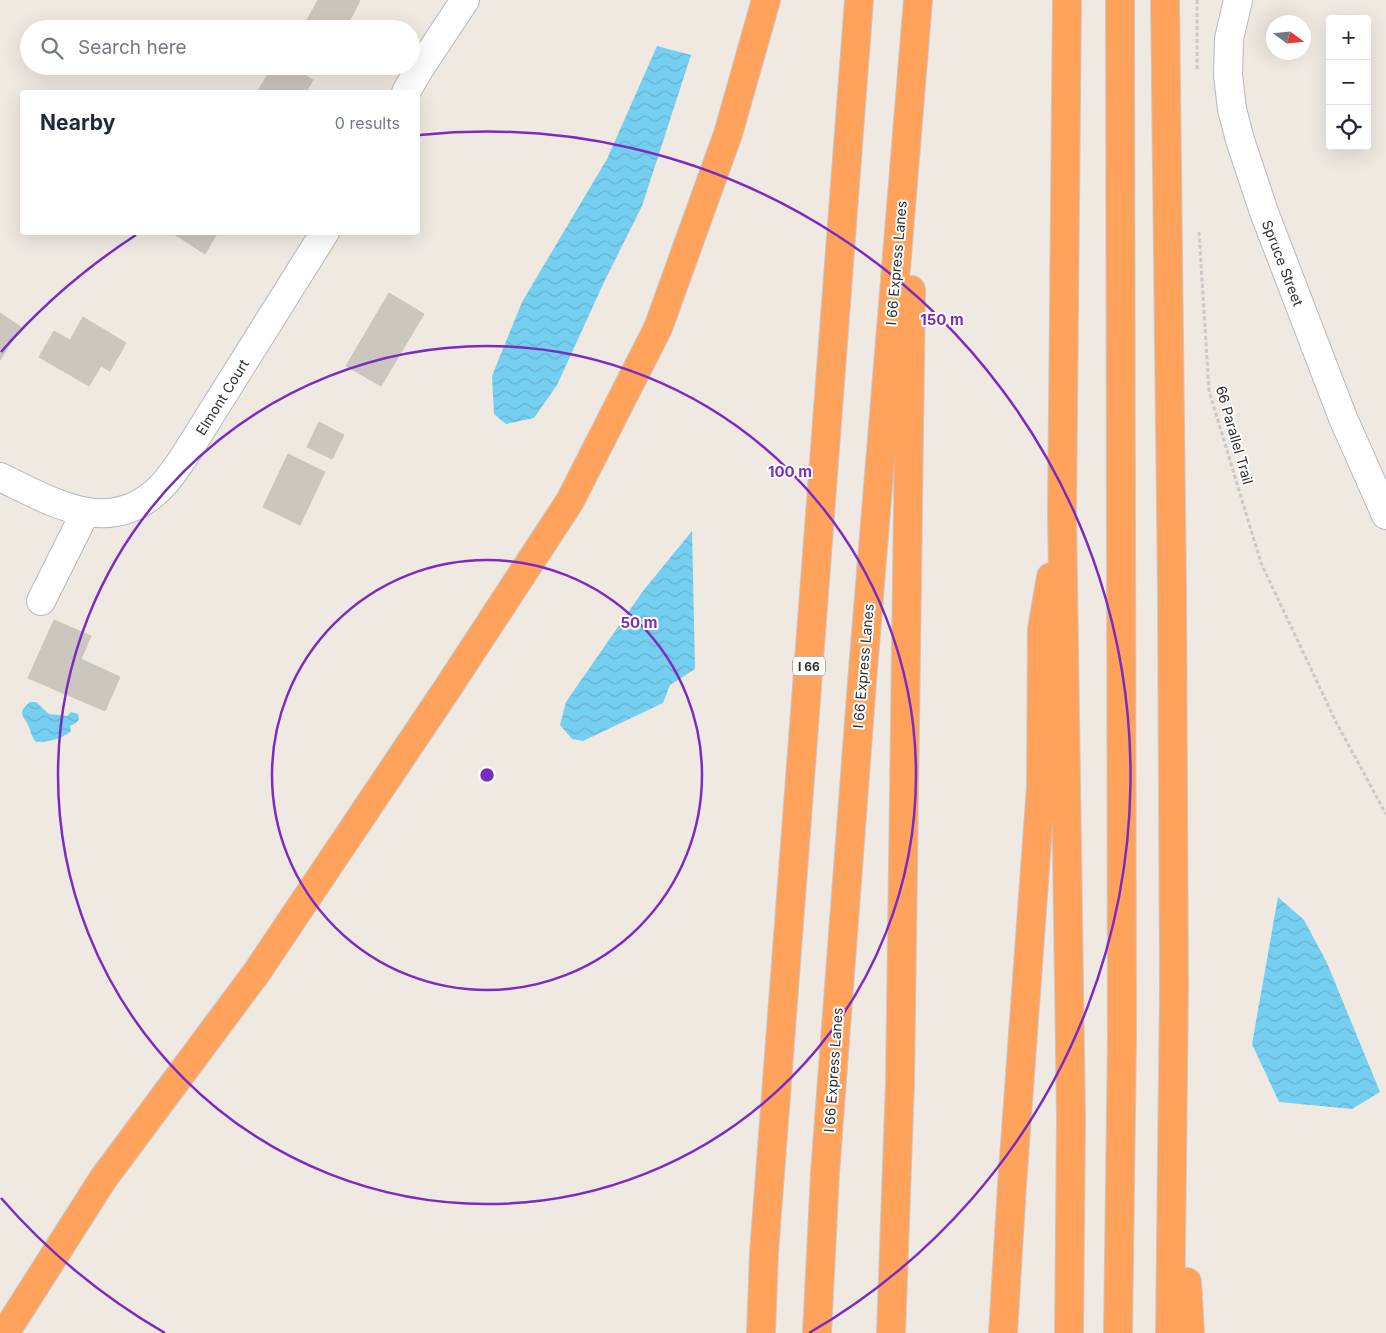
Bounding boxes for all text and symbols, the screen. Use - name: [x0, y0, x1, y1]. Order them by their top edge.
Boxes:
- north arrow: [1266, 15, 1311, 60]
- map controls: [1326, 15, 1371, 150]
- button: +: [1326, 15, 1371, 60]
- search box: [20, 20, 420, 75]
- icon: search: [38, 34, 66, 62]
- text: Search here: [78, 36, 187, 59]
- button: −: [1326, 60, 1371, 105]
- button: locate: [1326, 105, 1371, 150]
- text: Nearby: [40, 110, 115, 135]
- text: 0 results: [335, 113, 400, 133]
- street label: I 66 Express Lanes: [882, 200, 910, 326]
- street label: Spruce Street: [1259, 218, 1307, 309]
- text: 150 m: [920, 310, 964, 329]
- street label: Elmont Court: [192, 356, 252, 438]
- street label: 66 Parallel Trail: [1213, 384, 1257, 486]
- text: 100 m: [768, 462, 812, 481]
- street label: I 66 Express Lanes: [849, 603, 877, 729]
- text: 50 m: [621, 613, 657, 632]
- road number: I 66: [793, 656, 825, 676]
- centre of rings: [478, 766, 496, 784]
- street label: I 66 Express Lanes: [820, 1007, 846, 1133]

